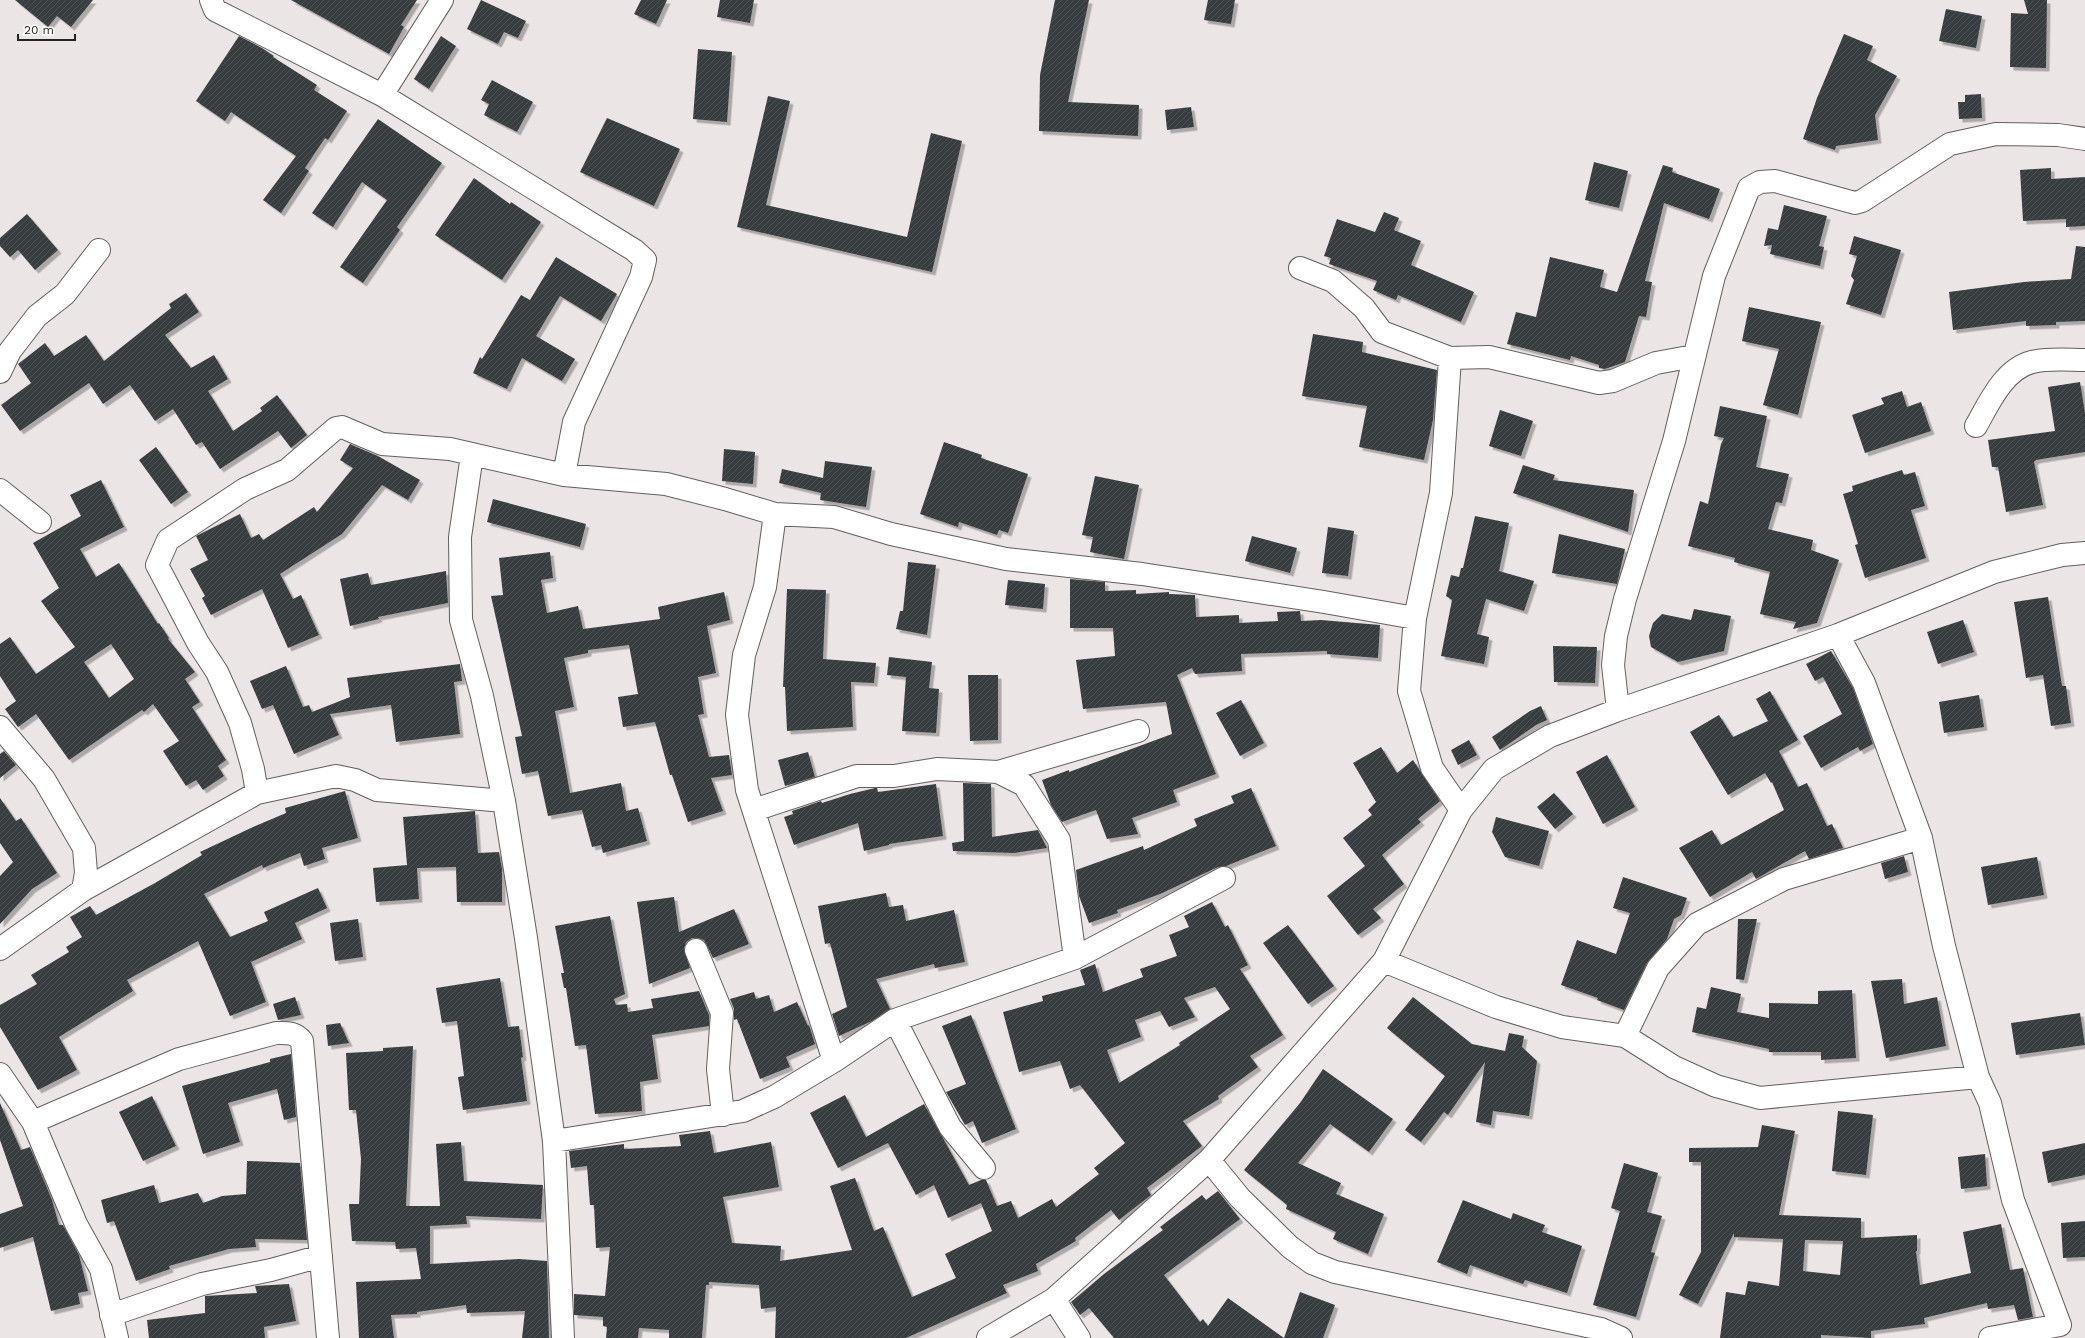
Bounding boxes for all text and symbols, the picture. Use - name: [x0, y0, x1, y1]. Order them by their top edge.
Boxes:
- scale bar: [18, 16, 75, 42]
- text: 20 m: [24, 23, 54, 37]

